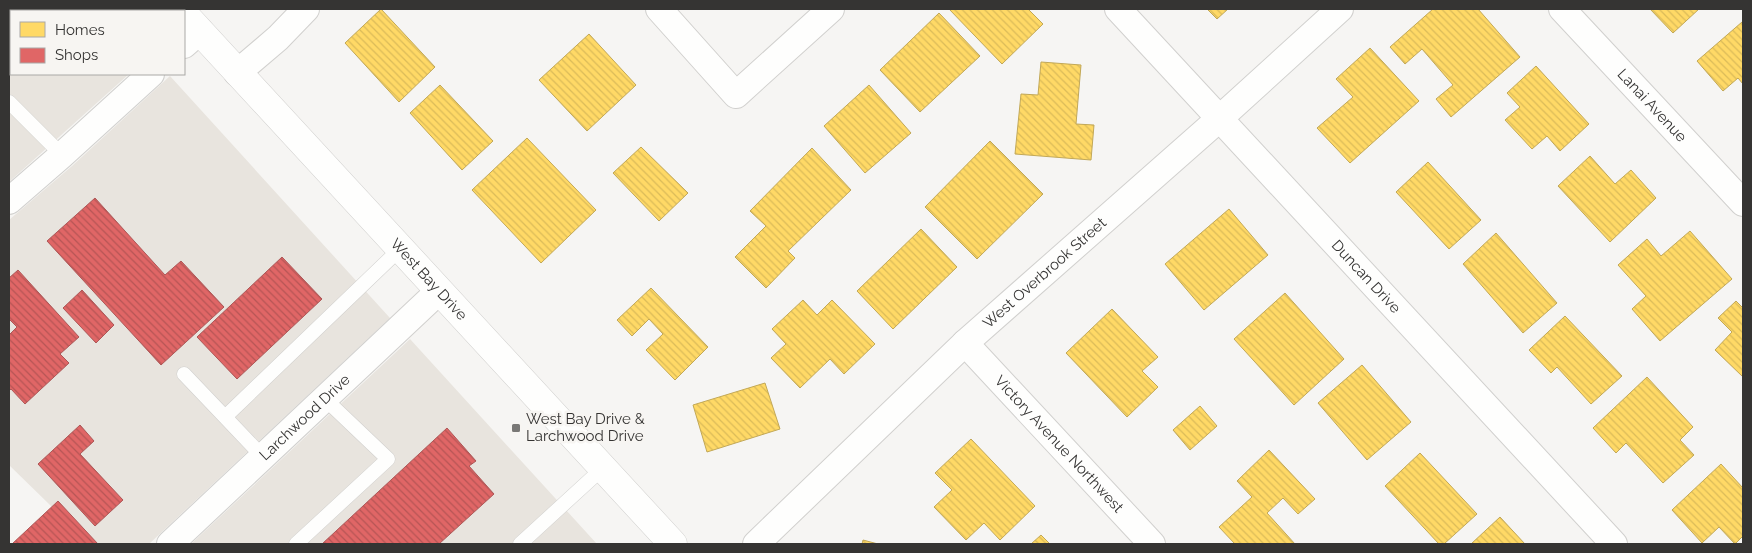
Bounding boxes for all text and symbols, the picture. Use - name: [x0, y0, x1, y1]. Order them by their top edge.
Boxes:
- legend: [10, 10, 185, 75]
- text: Homes: [55, 21, 105, 39]
- text: Shops: [55, 46, 98, 64]
- street label: Lanai Avenue: [1614, 65, 1691, 146]
- street label: West Overbrook Street: [979, 214, 1110, 332]
- street label: West Bay Drive: [387, 235, 471, 324]
- street label: Duncan Drive: [1328, 236, 1405, 317]
- street label: Larchwood Drive: [256, 370, 354, 464]
- street label: Victory Avenue Northwest: [991, 372, 1127, 516]
- place label: West Bay Drive & Larchwood Drive: [526, 410, 645, 445]
- marker: West Bay Drive & Larchwood Drive: [510, 422, 522, 434]

